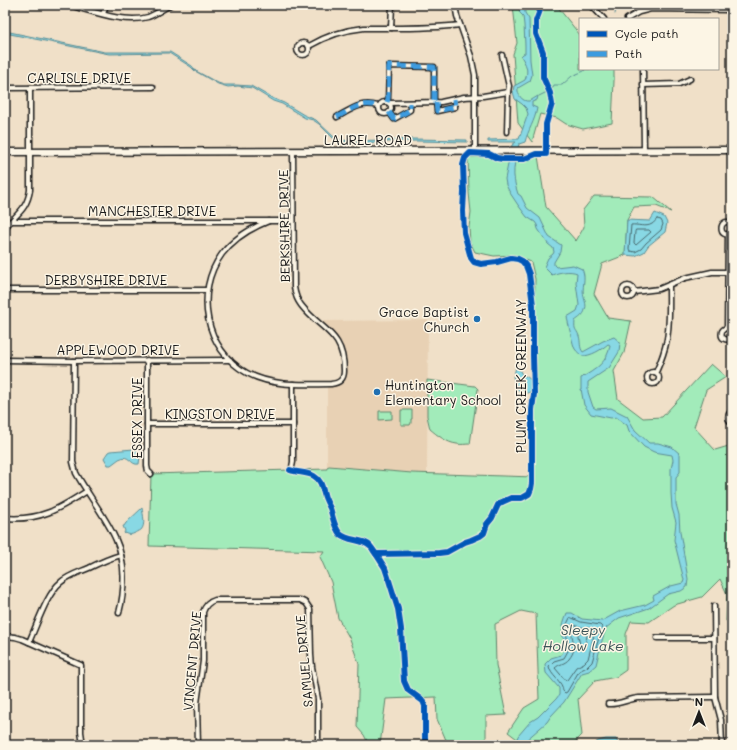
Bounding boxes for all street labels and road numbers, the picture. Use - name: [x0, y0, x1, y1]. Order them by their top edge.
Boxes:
- street label: CARLISLE DRIVE: [27, 69, 131, 86]
- street label: LAUREL ROAD: [324, 131, 412, 148]
- street label: BERKSHIRE DRIVE: [274, 169, 293, 283]
- street label: MANCHESTER DRIVE: [88, 202, 216, 219]
- street label: DERBYSHIRE DRIVE: [45, 271, 167, 288]
- street label: PLUM CREEK GREENWAY: [512, 299, 529, 453]
- street label: APPLEWOOD DRIVE: [56, 341, 180, 358]
- street label: ESSEX DRIVE: [128, 377, 145, 459]
- street label: KINGSTON DRIVE: [165, 405, 275, 422]
- street label: VINCENT DRIVE: [179, 610, 204, 712]
- street label: SAMUEL DRIVE: [291, 614, 316, 708]

